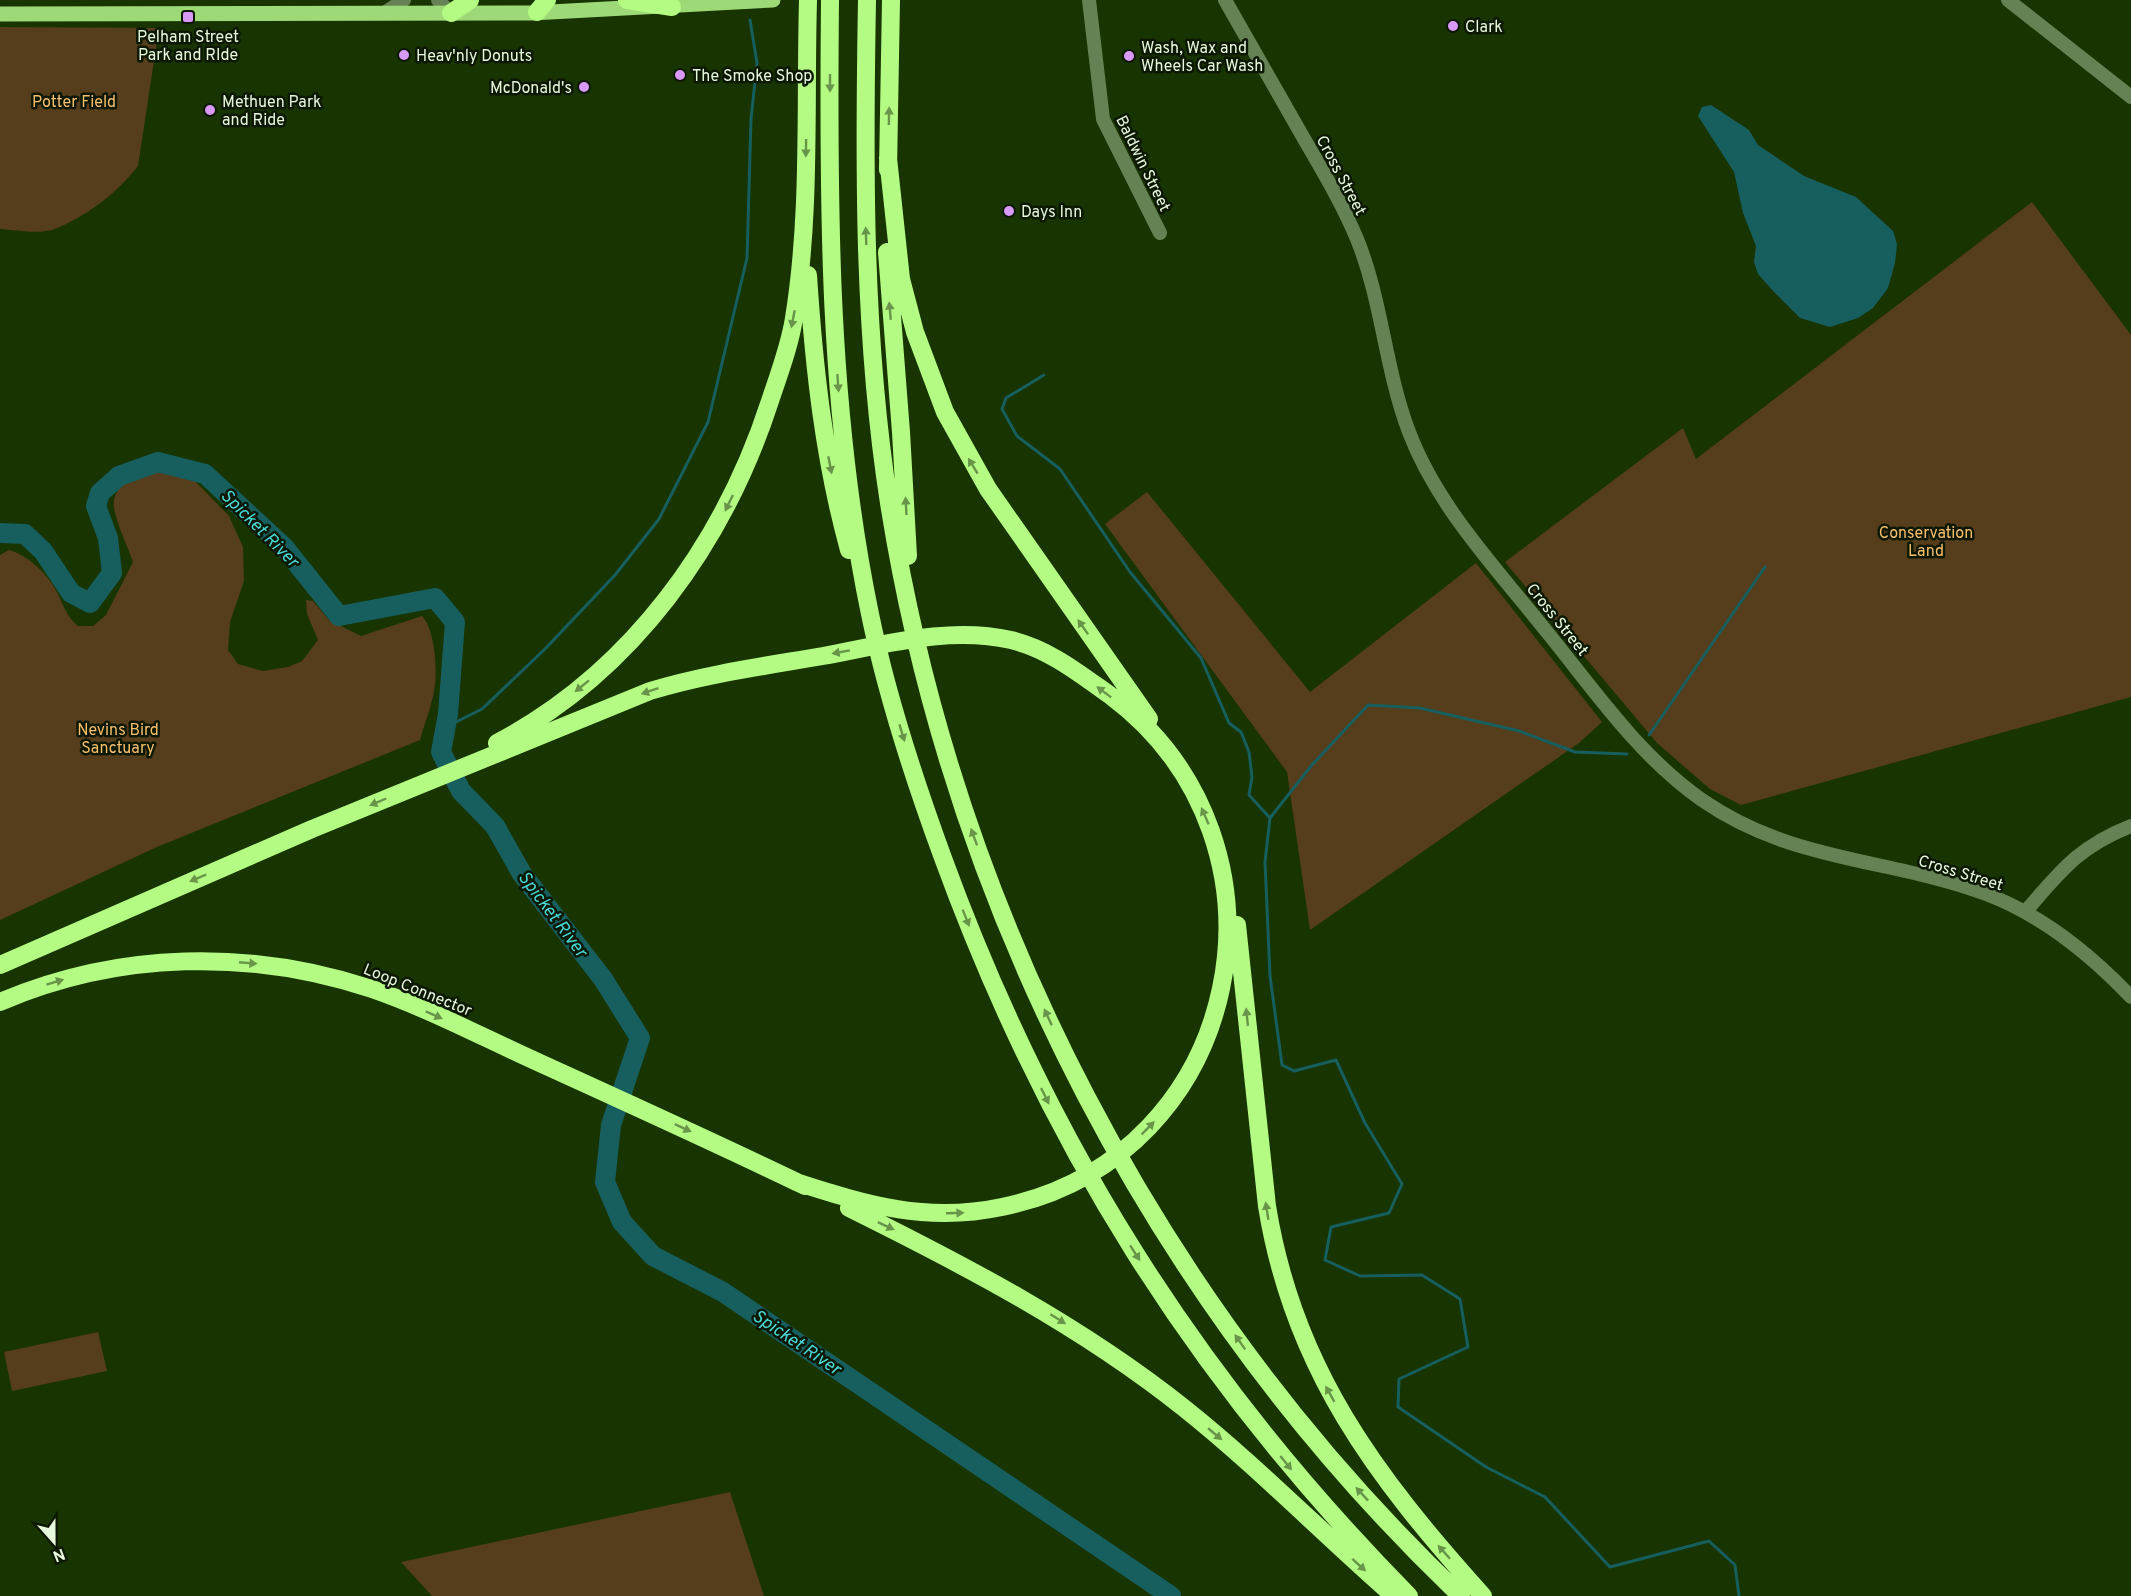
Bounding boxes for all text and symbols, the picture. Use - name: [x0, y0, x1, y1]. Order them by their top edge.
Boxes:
- marker: Pelham Street Park and RIde: [181, 10, 195, 24]
- place label: Clark: [1465, 18, 1503, 38]
- marker: Clark: [1446, 19, 1460, 33]
- place label: Pelham Street Park and RIde: [137, 28, 239, 66]
- place label: Wash, Wax and Wheels Car Wash: [1141, 39, 1263, 77]
- place label: Heav'nly Donuts: [416, 47, 532, 67]
- marker: Heav'nly Donuts: [397, 48, 411, 62]
- marker: Wash, Wax and Wheels Car Wash: [1122, 49, 1136, 63]
- place label: The Smoke Shop: [692, 67, 812, 87]
- marker: The Smoke Shop: [673, 68, 687, 82]
- one-way arrow: [825, 74, 835, 93]
- place label: McDonald's: [490, 79, 572, 99]
- marker: McDonald's: [577, 80, 591, 94]
- park label: Potter Field: [32, 93, 116, 113]
- place label: Methuen Park and Ride: [222, 93, 322, 131]
- marker: Methuen Park and Ride: [203, 103, 217, 117]
- one-way arrow: [884, 107, 894, 126]
- street label: Baldwin Street: [1110, 113, 1174, 215]
- street label: Cross Street: [1311, 132, 1370, 219]
- one-way arrow: [801, 139, 811, 158]
- place label: Days Inn: [1021, 203, 1082, 223]
- marker: Days Inn: [1002, 204, 1016, 218]
- one-way arrow: [861, 226, 871, 245]
- one-way arrow: [885, 302, 895, 321]
- one-way arrow: [788, 310, 797, 329]
- one-way arrow: [833, 374, 843, 393]
- one-way arrow: [826, 456, 835, 475]
- one-way arrow: [968, 458, 979, 474]
- water label: Spicket River: [215, 485, 305, 575]
- one-way arrow: [724, 494, 733, 511]
- one-way arrow: [901, 496, 910, 515]
- park label: Conservation Land: [1879, 524, 1973, 562]
- street label: Cross Street: [1521, 580, 1592, 661]
- one-way arrow: [1077, 620, 1089, 635]
- one-way arrow: [831, 648, 850, 657]
- one-way arrow: [574, 680, 589, 692]
- one-way arrow: [1096, 685, 1112, 698]
- one-way arrow: [641, 687, 659, 697]
- park label: Nevins Bird Sanctuary: [77, 721, 159, 759]
- one-way arrow: [898, 724, 907, 742]
- one-way arrow: [368, 797, 386, 807]
- one-way arrow: [1201, 807, 1210, 824]
- one-way arrow: [969, 828, 979, 846]
- street label: Cross Street: [1916, 852, 2005, 896]
- water label: Spicket River: [512, 867, 593, 964]
- one-way arrow: [189, 873, 207, 883]
- one-way arrow: [961, 909, 971, 927]
- one-way arrow: [238, 958, 257, 968]
- street label: Loop Connector: [360, 960, 474, 1022]
- one-way arrow: [46, 977, 64, 986]
- one-way arrow: [1242, 1007, 1252, 1026]
- one-way arrow: [1043, 1008, 1053, 1026]
- one-way arrow: [426, 1011, 443, 1020]
- one-way arrow: [1040, 1087, 1049, 1104]
- one-way arrow: [1140, 1121, 1154, 1135]
- one-way arrow: [675, 1124, 692, 1133]
- one-way arrow: [1263, 1201, 1272, 1220]
- one-way arrow: [946, 1208, 965, 1218]
- one-way arrow: [878, 1221, 895, 1230]
- one-way arrow: [1130, 1245, 1141, 1262]
- water label: Spicket River: [747, 1305, 847, 1383]
- one-way arrow: [1049, 1314, 1066, 1325]
- one-way arrow: [1234, 1334, 1246, 1349]
- one-way arrow: [1325, 1386, 1335, 1403]
- one-way arrow: [1207, 1427, 1223, 1440]
- one-way arrow: [1279, 1455, 1292, 1470]
- one-way arrow: [1355, 1486, 1369, 1501]
- north arrow: [24, 1512, 84, 1572]
- text: N: [50, 1543, 68, 1566]
- one-way arrow: [1437, 1545, 1451, 1560]
- one-way arrow: [1351, 1558, 1366, 1571]

